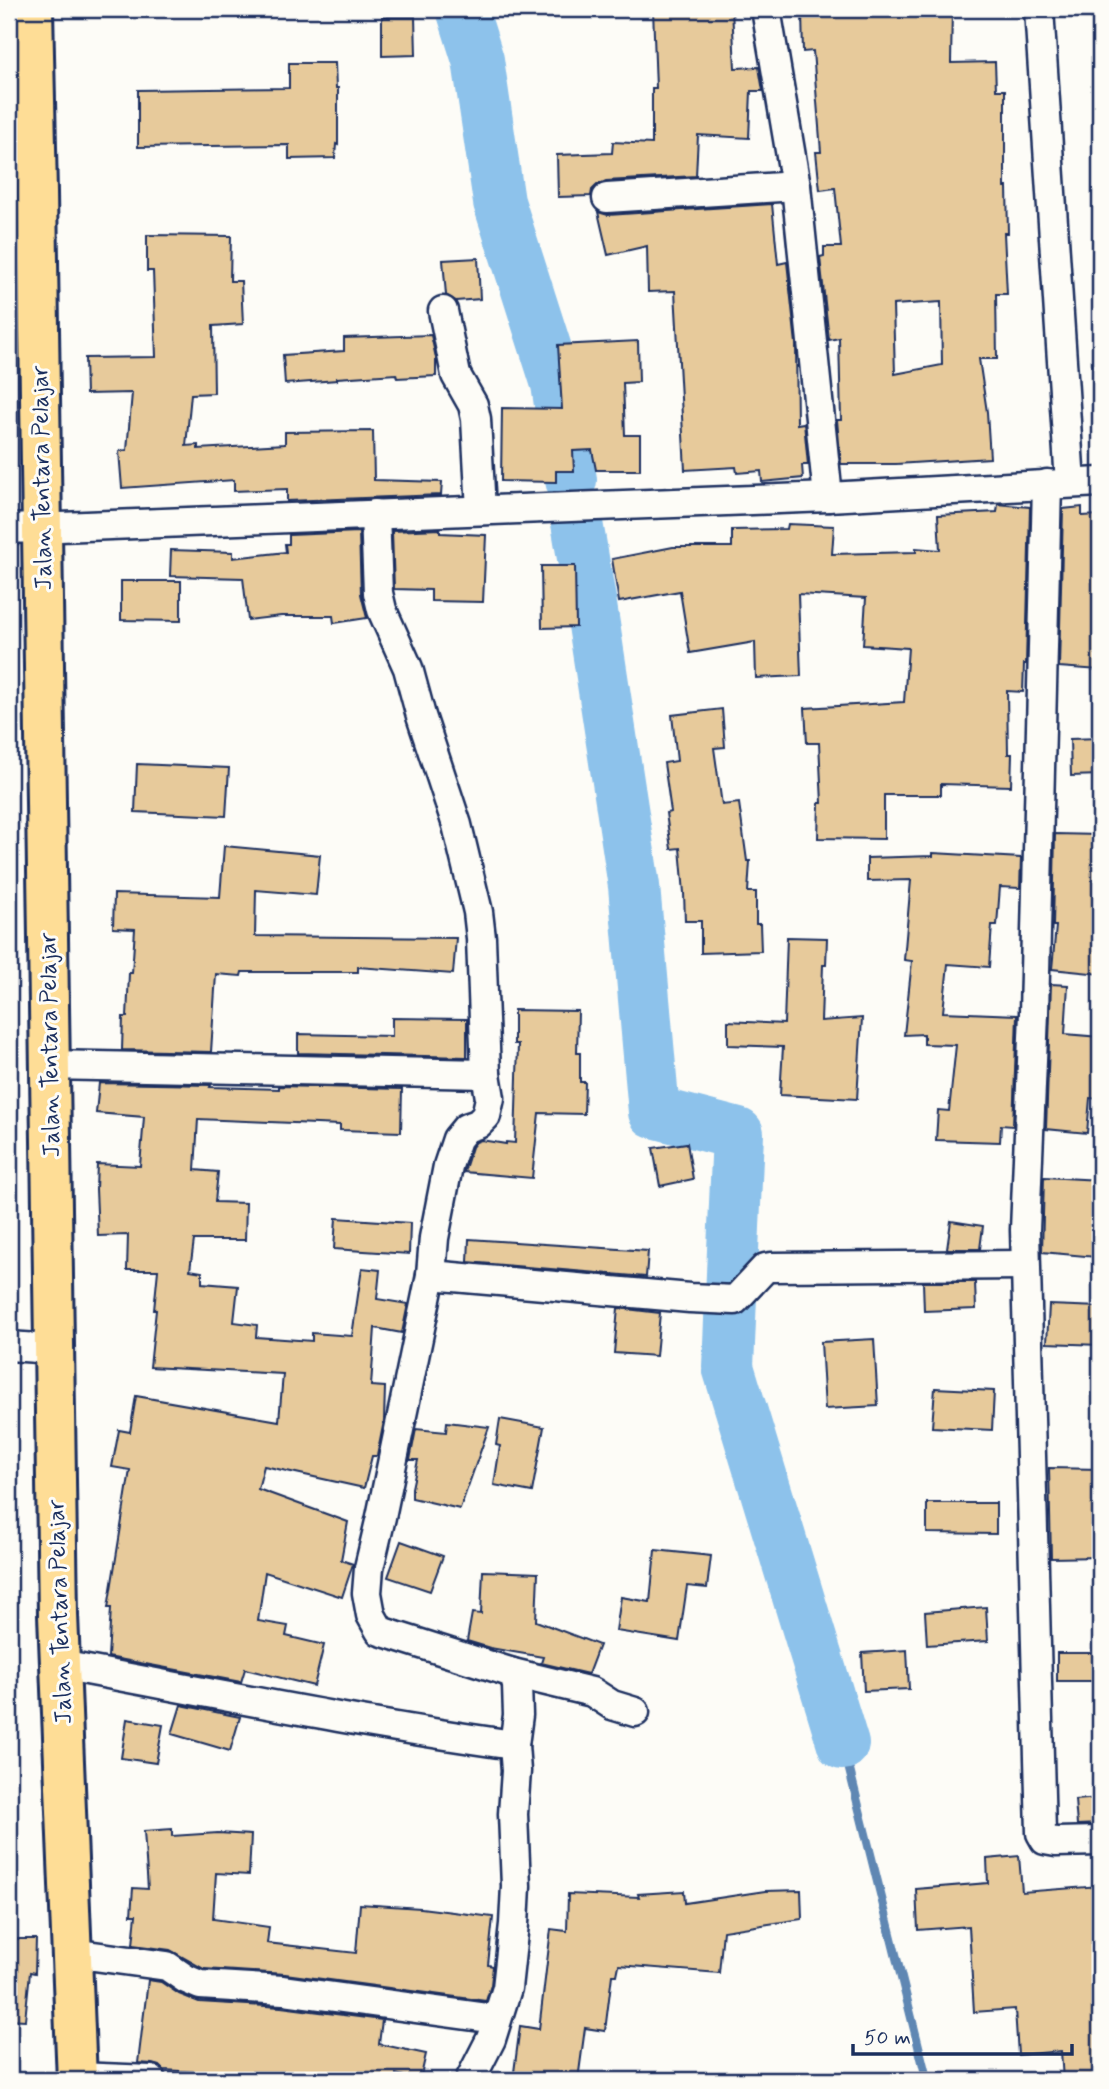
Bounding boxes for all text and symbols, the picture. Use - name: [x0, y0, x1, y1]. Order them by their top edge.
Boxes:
- street label: Jalan Tentara Pelajar: [25, 365, 60, 591]
- street label: Jalan Tentara Pelajar: [33, 932, 68, 1158]
- street label: Jalan Tentara Pelajar: [41, 1499, 80, 1725]
- scale bar: [853, 2012, 1072, 2056]
- text: 50 m: [864, 2024, 911, 2052]

